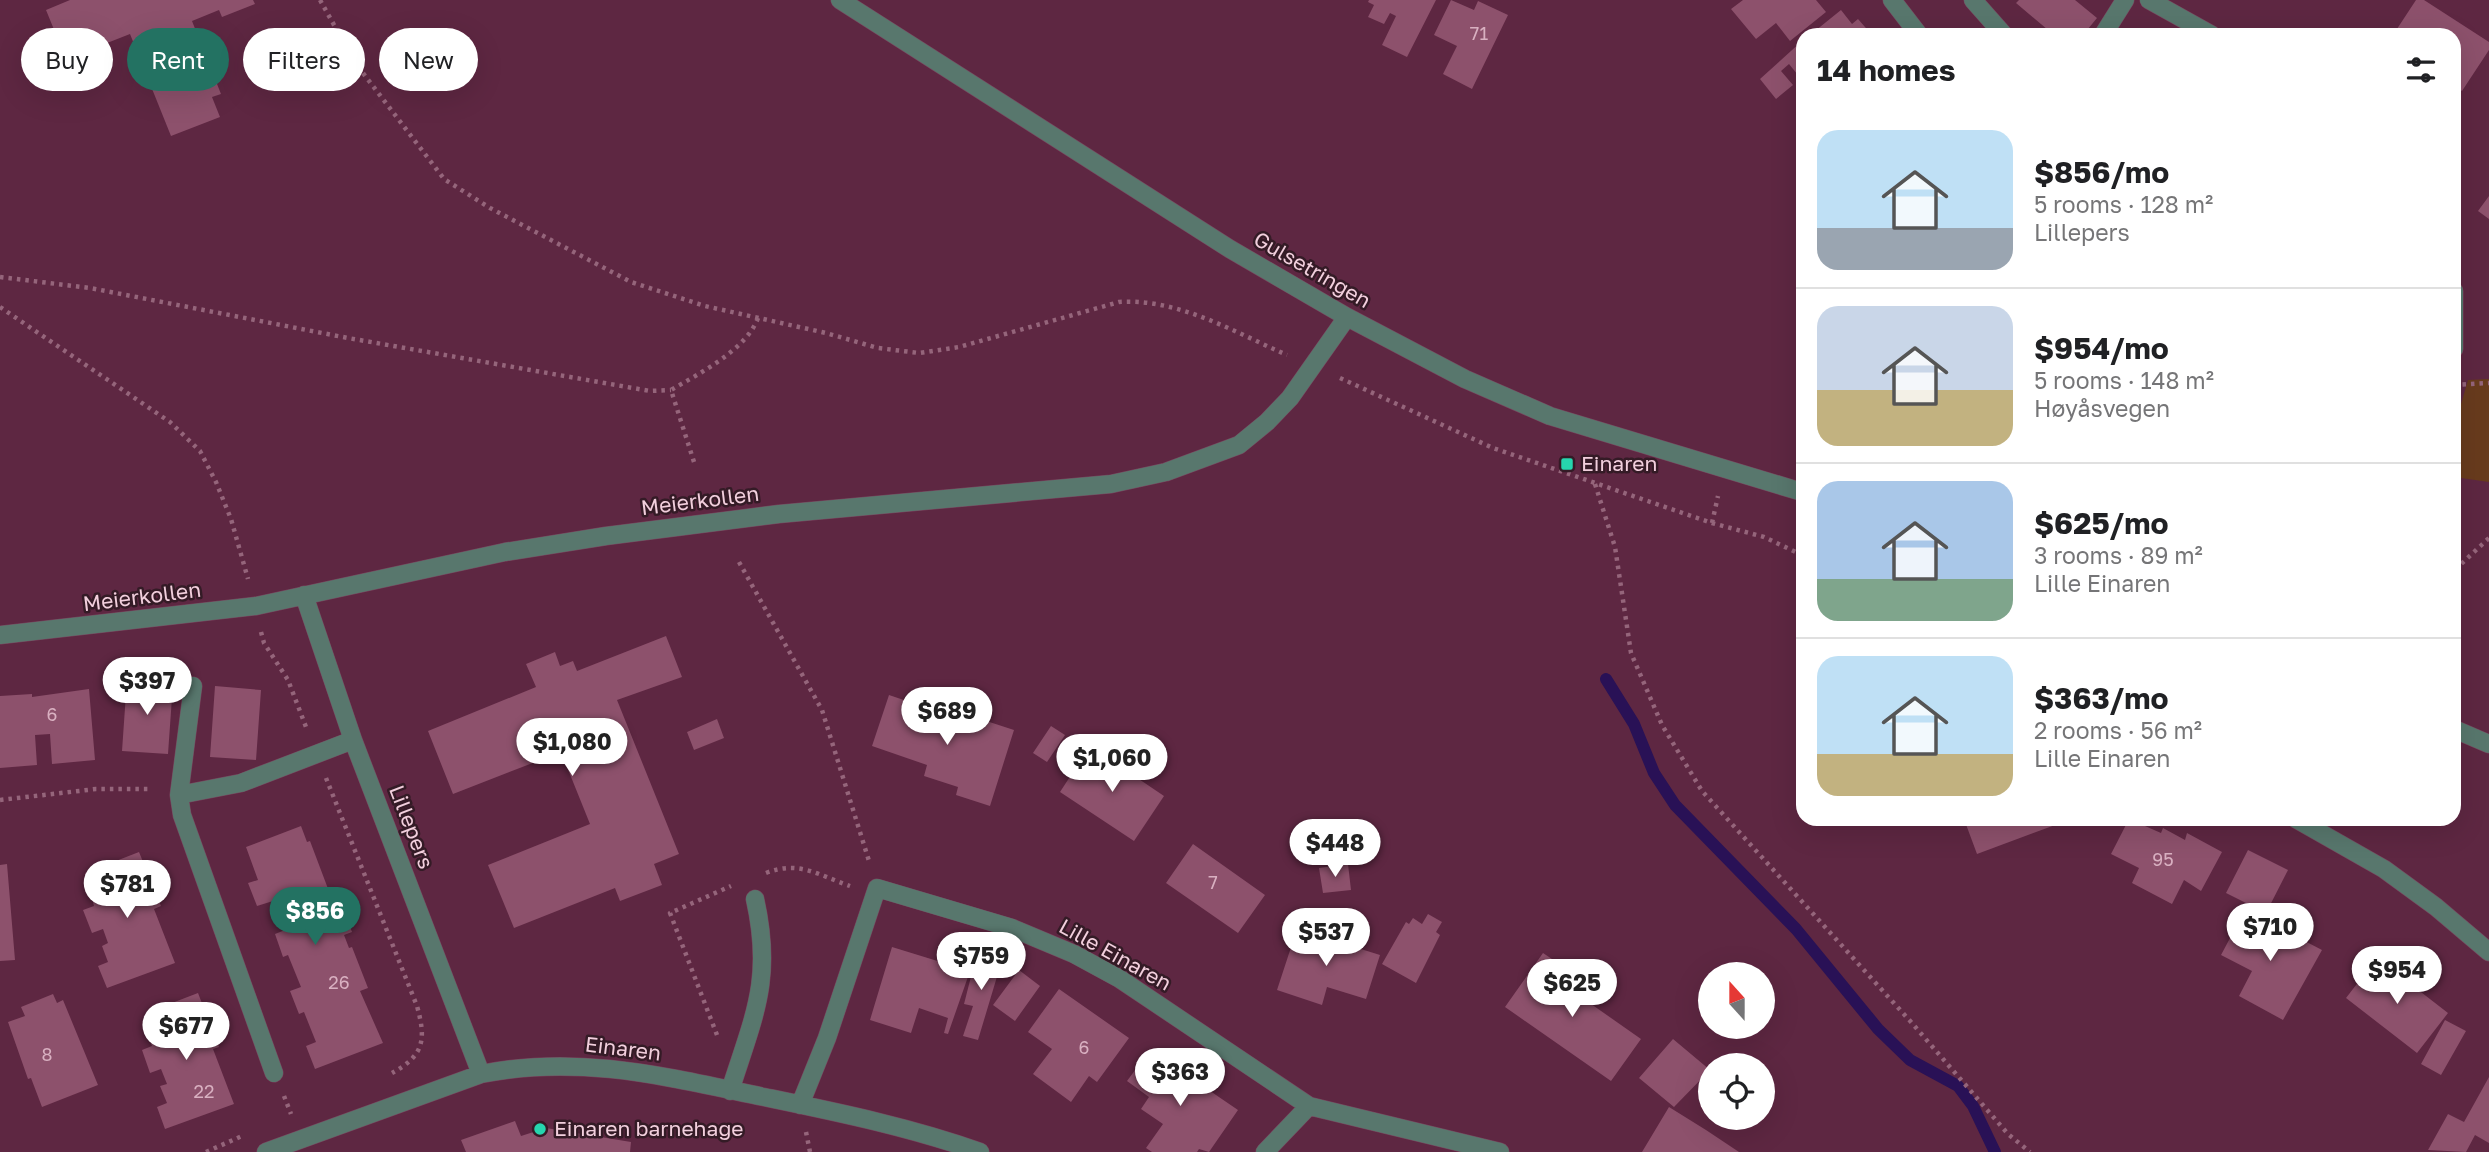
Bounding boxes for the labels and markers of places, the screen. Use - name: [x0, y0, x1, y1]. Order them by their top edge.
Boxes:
- place label: Einaren: [1581, 450, 1657, 476]
- marker: Einaren: [1559, 456, 1575, 472]
- pin: $397: [106, 658, 188, 717]
- pin: $689: [906, 688, 988, 747]
- pin: $1,080: [515, 718, 629, 778]
- pin: $1,060: [1055, 734, 1169, 794]
- pin: $448: [1294, 820, 1376, 879]
- pin: $781: [86, 860, 168, 920]
- pin: $856: [274, 888, 356, 947]
- pin: $710: [2229, 904, 2311, 963]
- pin: $537: [1285, 908, 1367, 968]
- pin: $759: [940, 932, 1022, 992]
- pin: $954: [2356, 946, 2438, 1006]
- pin: $625: [1531, 960, 1613, 1019]
- pin: $677: [145, 1002, 227, 1062]
- pin: $363: [1139, 1048, 1221, 1108]
- place label: Einaren barnehage: [554, 1115, 743, 1141]
- marker: Einaren barnehage: [532, 1121, 548, 1137]

